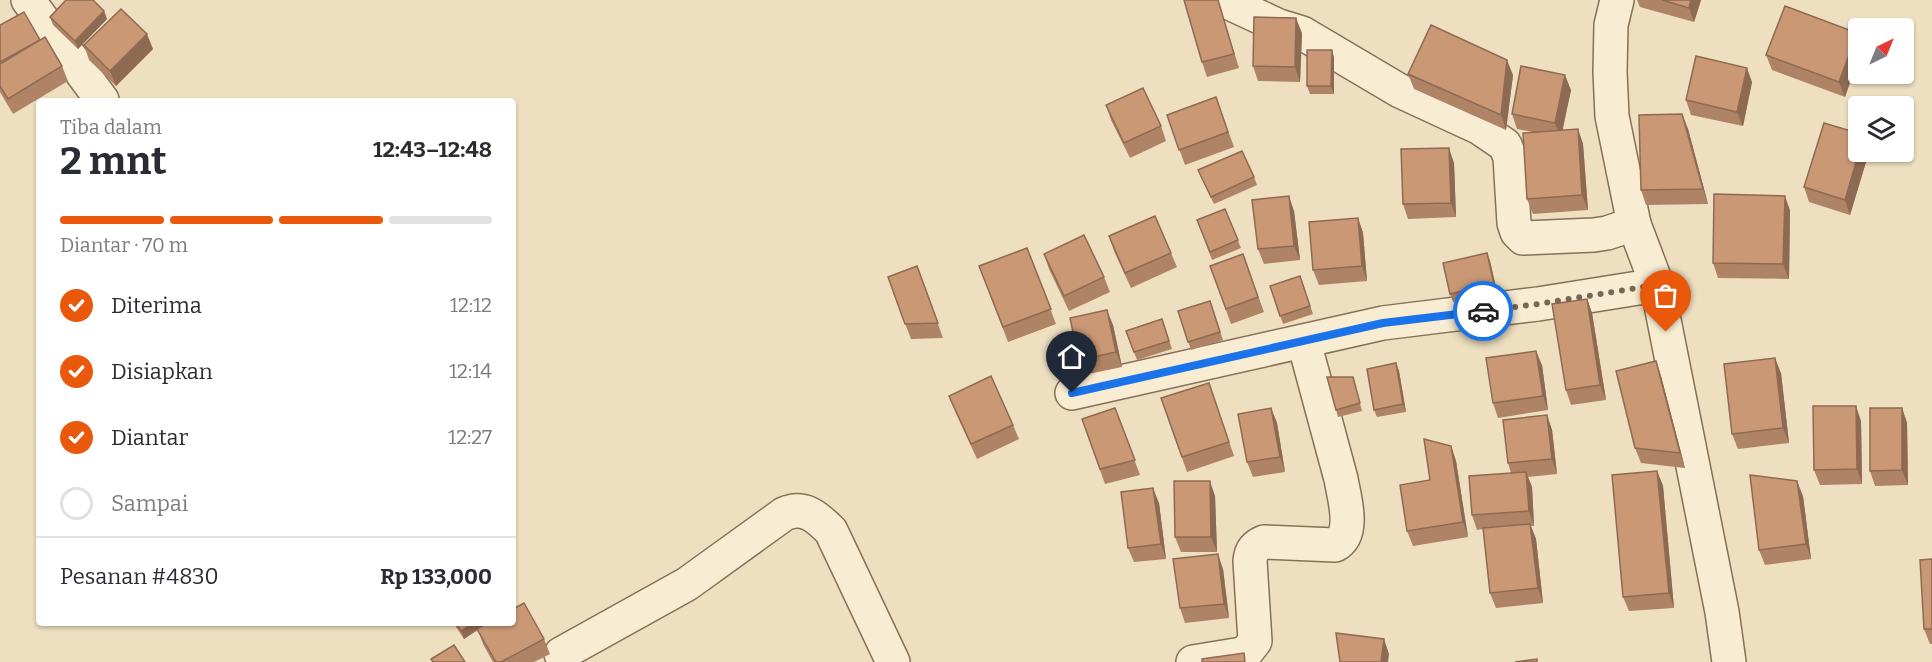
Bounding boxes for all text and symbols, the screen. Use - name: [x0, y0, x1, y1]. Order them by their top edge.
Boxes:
- north arrow: [1848, 18, 1914, 84]
- map controls: [1848, 18, 1914, 162]
- button: layers: [1848, 96, 1914, 162]
- text: Tiba dalam: [60, 115, 162, 139]
- text: 12:43–12:48: [373, 136, 492, 163]
- text: 2 mnt: [60, 138, 167, 184]
- text: Diantar · 70 m: [60, 233, 188, 257]
- pin: [1640, 270, 1691, 332]
- icon: bag: [1649, 279, 1682, 312]
- courier: [1453, 281, 1513, 341]
- icon: check: [60, 289, 93, 322]
- text: Diterima: [111, 292, 202, 319]
- text: 12:12: [450, 293, 492, 317]
- icon: car: [1467, 295, 1500, 328]
- pin: [1046, 331, 1097, 393]
- icon: home: [1055, 340, 1088, 373]
- icon: check: [60, 355, 93, 388]
- text: Disiapkan: [111, 358, 213, 385]
- text: 12:14: [449, 359, 492, 383]
- icon: check: [60, 421, 93, 454]
- text: Diantar: [111, 424, 188, 451]
- text: 12:27: [448, 425, 492, 449]
- text: Sampai: [111, 490, 188, 517]
- text: Pesanan #4830: [60, 563, 219, 590]
- text: Rp 133,000: [380, 563, 492, 590]

